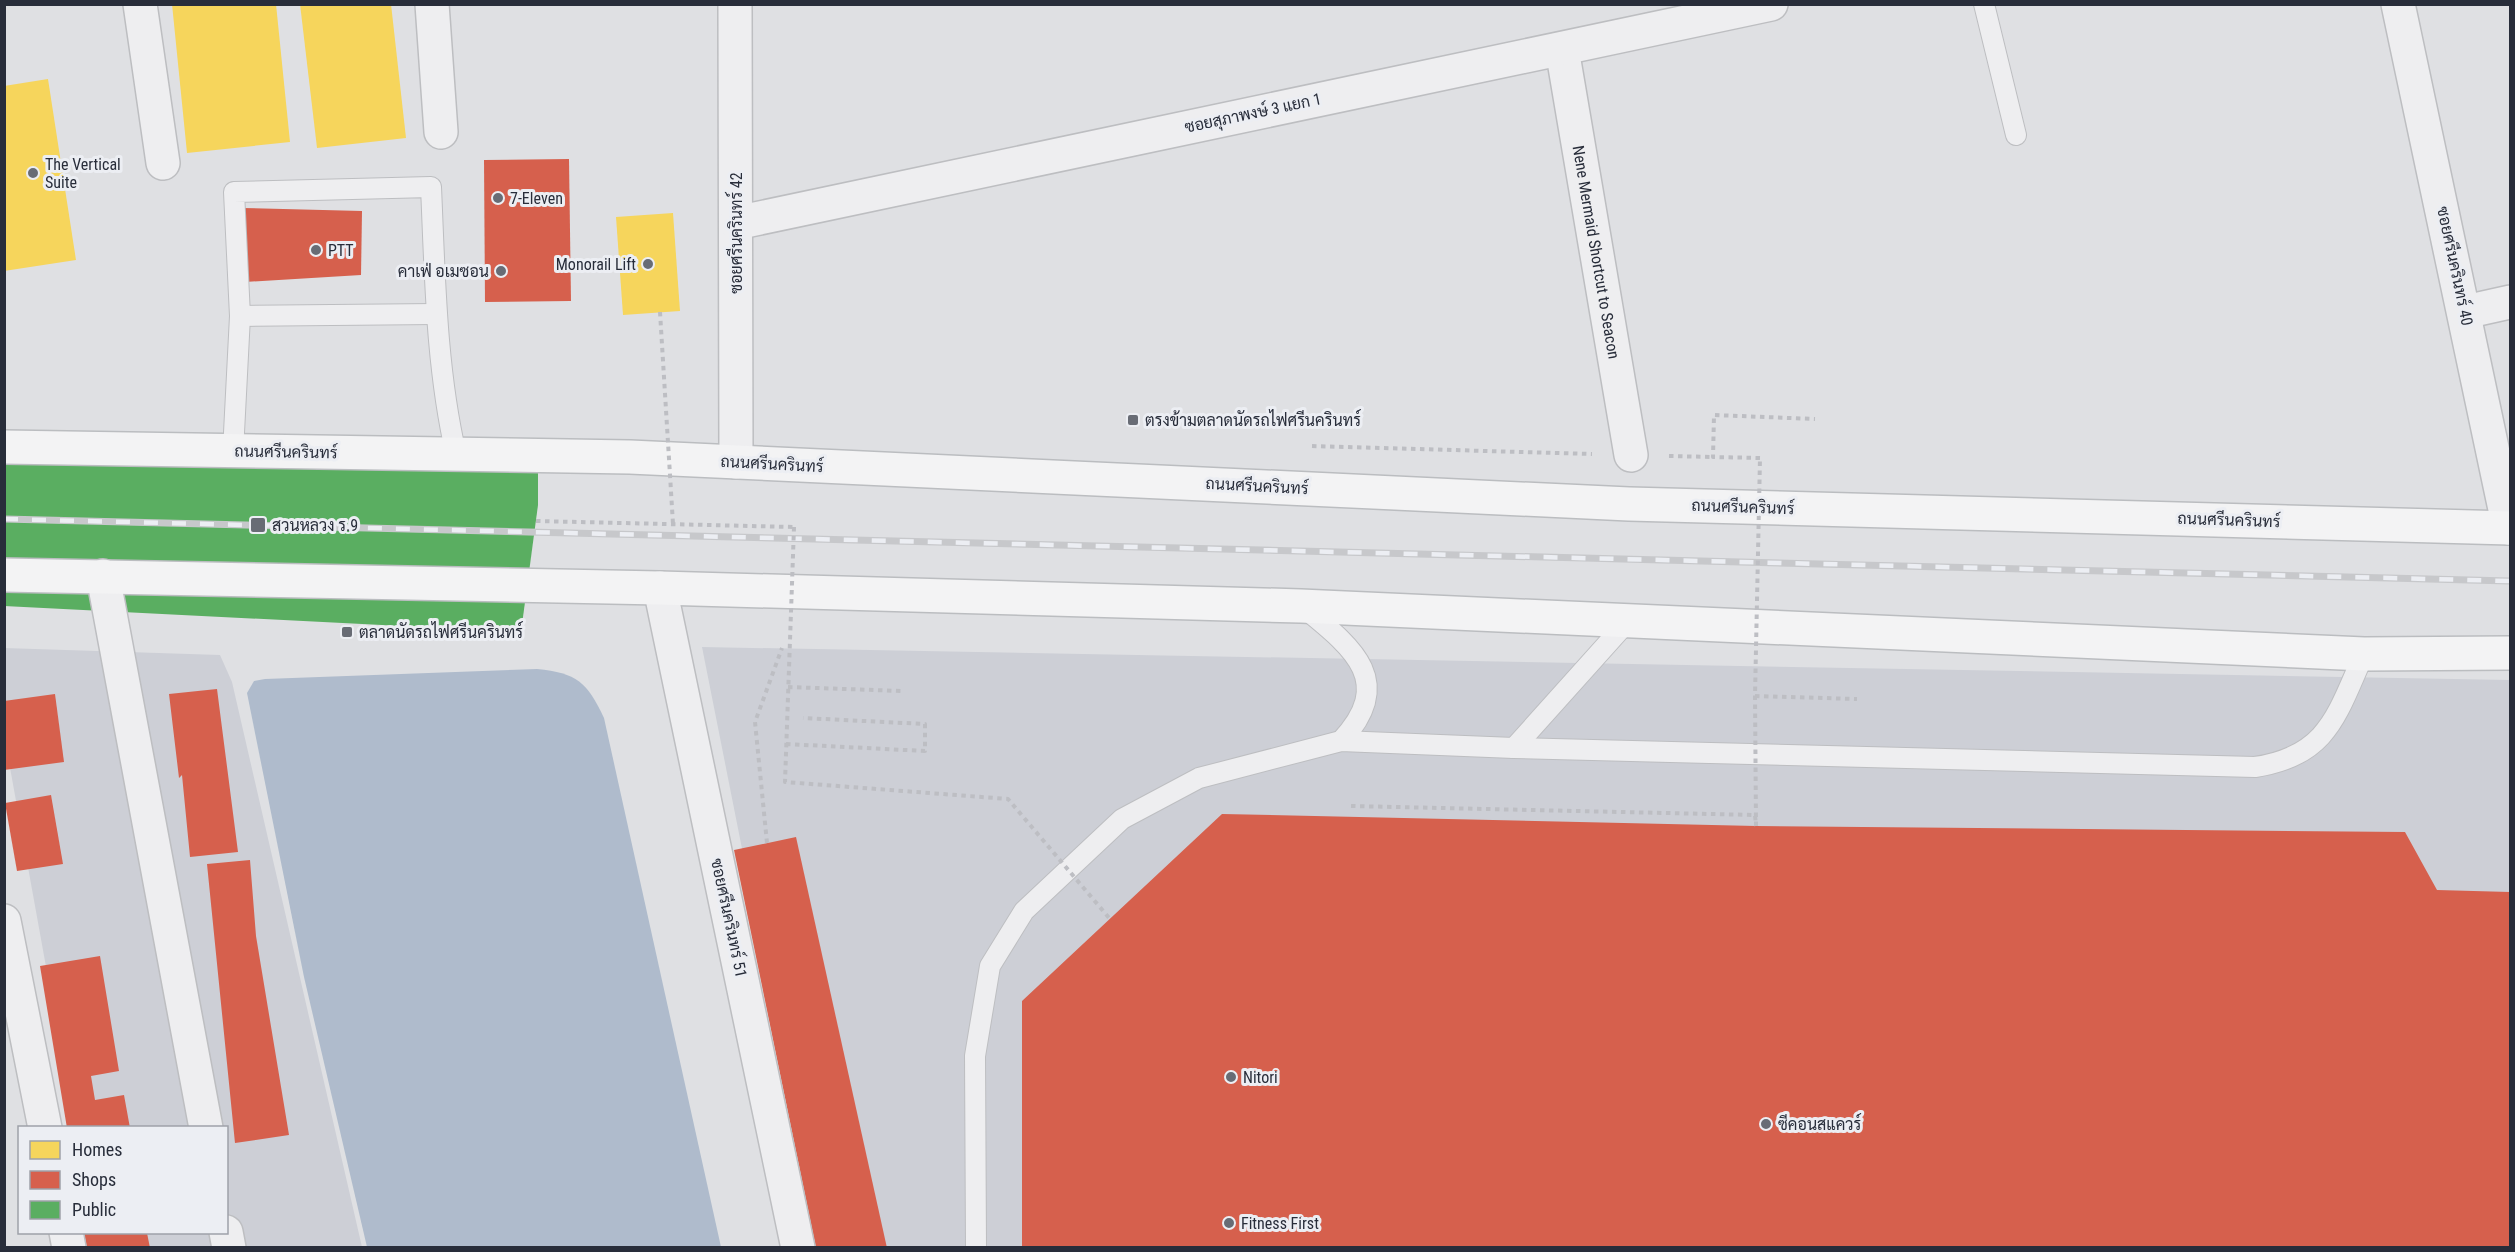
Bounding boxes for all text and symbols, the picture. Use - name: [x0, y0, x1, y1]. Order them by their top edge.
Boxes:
- street label: ซอยสุภาพงษ์ 3 แยก 1: [1182, 86, 1324, 139]
- street label: Nene Mermaid Shortcut to Seacon: [1569, 144, 1624, 360]
- place label: The Vertical Suite: [45, 155, 121, 192]
- marker: The Vertical Suite: [26, 166, 40, 180]
- street label: ซอยศรีนครินทร์ 42: [724, 172, 746, 294]
- place label: 7-Eleven: [510, 189, 563, 208]
- marker: 7-Eleven: [491, 191, 505, 205]
- street label: ซอยศรีนครินทร์ 40: [2433, 204, 2480, 327]
- place label: PTT: [328, 241, 354, 260]
- marker: PTT: [309, 243, 323, 257]
- place label: Monorail Lift: [556, 255, 636, 274]
- marker: Monorail Lift: [641, 257, 655, 271]
- place label: คาเฟ่ อเมซอน: [398, 262, 489, 281]
- marker: คาเฟ่ อเมซอน: [494, 264, 508, 278]
- place label: ตรงข้ามตลาดนัดรถไฟศรีนครินทร์: [1145, 408, 1361, 430]
- marker: ตรงข้ามตลาดนัดรถไฟศรีนครินทร์: [1126, 413, 1140, 427]
- street label: ถนนศรีนครินทร์: [234, 439, 338, 462]
- street label: ถนนศรีนครินทร์: [720, 449, 824, 476]
- street label: ถนนศรีนครินทร์: [1205, 471, 1309, 498]
- street label: ถนนศรีนครินทร์: [1691, 493, 1795, 518]
- street label: ถนนศรีนครินทร์: [2177, 506, 2281, 531]
- marker: สวนหลวง ร.9: [249, 516, 267, 534]
- place label: สวนหลวง ร.9: [272, 516, 358, 535]
- place label: ตลาดนัดรถไฟศรีนครินทร์: [359, 620, 523, 642]
- marker: ตลาดนัดรถไฟศรีนครินทร์: [340, 625, 354, 639]
- street label: ซอยศรีนครินทร์ 51: [707, 856, 754, 979]
- place label: Nitori: [1243, 1068, 1278, 1087]
- marker: Nitori: [1224, 1070, 1238, 1084]
- place label: ซีคอนสแควร์: [1778, 1112, 1861, 1134]
- marker: ซีคอนสแควร์: [1759, 1117, 1773, 1131]
- legend: [18, 1126, 228, 1234]
- text: Homes: [72, 1139, 122, 1160]
- text: Shops: [72, 1169, 116, 1190]
- text: Public: [72, 1199, 116, 1220]
- place label: Fitness First: [1241, 1214, 1319, 1233]
- marker: Fitness First: [1222, 1216, 1236, 1230]

